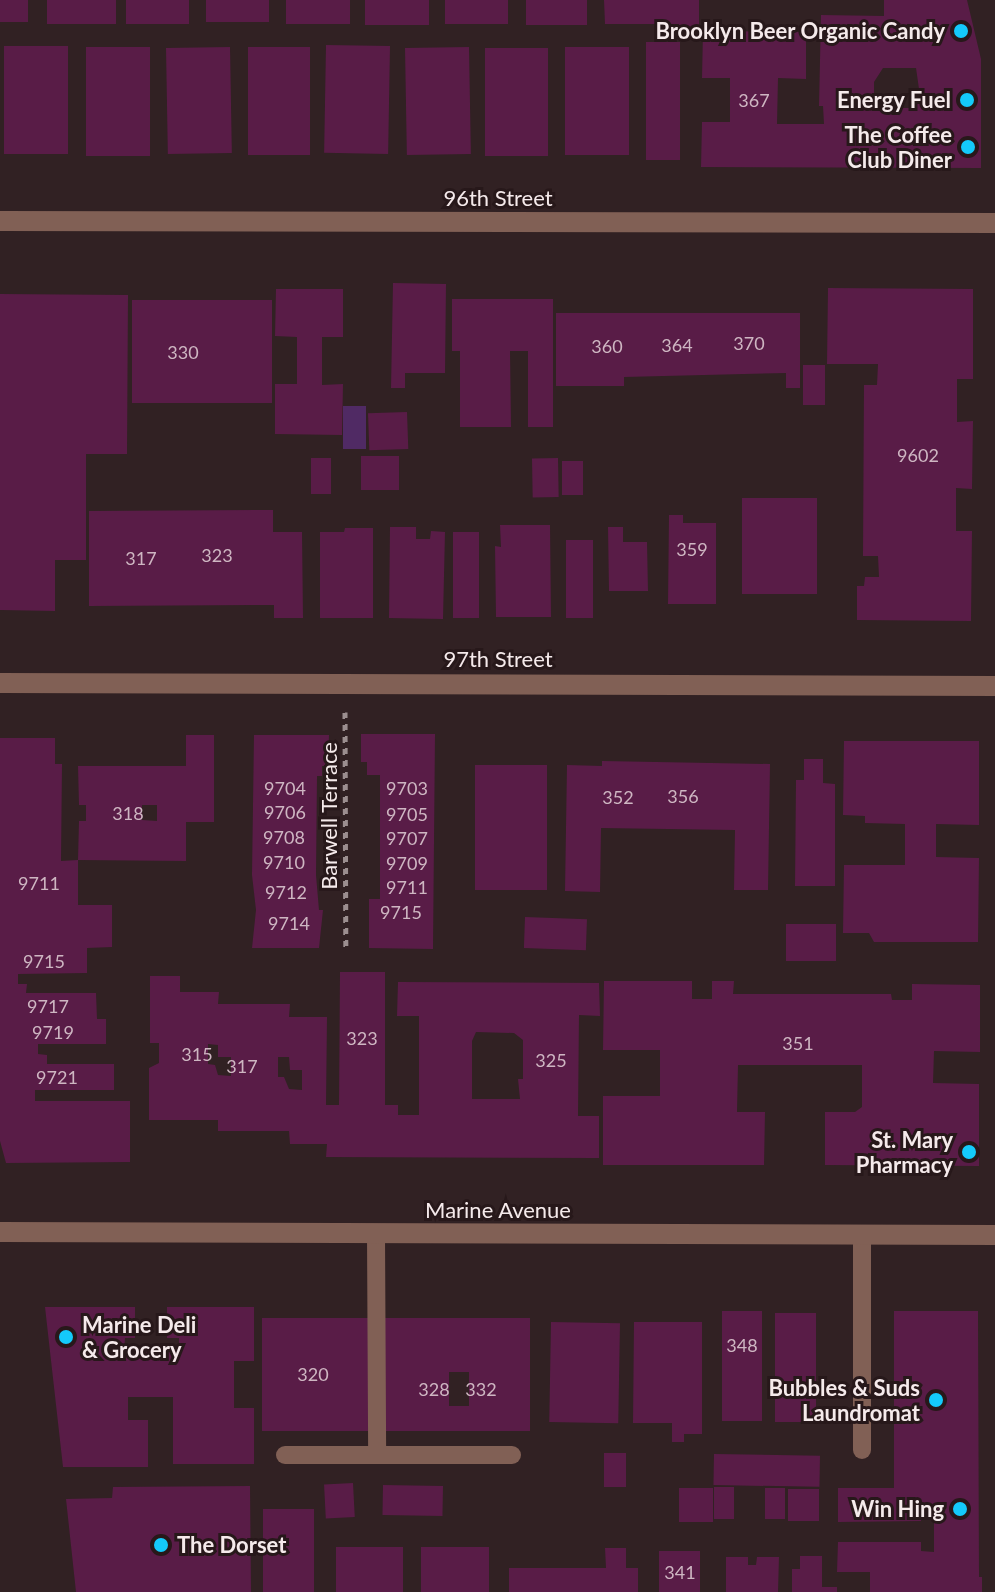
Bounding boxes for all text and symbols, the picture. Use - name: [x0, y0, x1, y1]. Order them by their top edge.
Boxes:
- place label: Brooklyn Beer Organic Candy: [655, 18, 945, 44]
- marker: Brooklyn Beer Organic Candy: [952, 22, 970, 40]
- place label: Energy Fuel: [836, 87, 951, 113]
- house number: 367: [738, 89, 770, 111]
- marker: Energy Fuel: [958, 91, 976, 109]
- place label: The Coffee Club Diner: [845, 121, 952, 172]
- marker: The Coffee Club Diner: [959, 138, 977, 156]
- street label: 96th Street: [443, 185, 553, 211]
- house number: 370: [733, 332, 765, 354]
- house number: 364: [661, 334, 693, 356]
- house number: 360: [591, 335, 623, 357]
- house number: 330: [167, 341, 199, 363]
- house number: 9602: [897, 444, 939, 466]
- house number: 359: [676, 538, 708, 560]
- house number: 323: [201, 544, 233, 566]
- house number: 317: [125, 547, 157, 569]
- street label: 97th Street: [443, 646, 553, 672]
- street label: Barwell Terrace: [316, 742, 342, 890]
- house number: 9704: [264, 777, 306, 799]
- house number: 9703: [386, 777, 428, 799]
- house number: 356: [667, 785, 699, 807]
- house number: 352: [602, 786, 634, 808]
- house number: 9706: [264, 801, 306, 823]
- house number: 318: [112, 802, 144, 824]
- house number: 9705: [386, 803, 428, 825]
- house number: 9708: [263, 826, 305, 848]
- house number: 9707: [386, 827, 428, 849]
- house number: 9710: [263, 851, 305, 873]
- house number: 9709: [386, 852, 428, 874]
- house number: 9711: [18, 872, 60, 894]
- house number: 9711: [386, 876, 428, 898]
- house number: 9712: [265, 881, 307, 903]
- house number: 9715: [380, 901, 422, 923]
- house number: 9714: [268, 912, 310, 934]
- house number: 9715: [23, 950, 65, 972]
- house number: 9717: [27, 995, 69, 1017]
- house number: 9719: [32, 1021, 74, 1043]
- house number: 323: [346, 1027, 378, 1049]
- house number: 351: [782, 1032, 814, 1054]
- house number: 315: [181, 1043, 213, 1065]
- house number: 325: [535, 1049, 567, 1071]
- house number: 317: [226, 1055, 258, 1077]
- house number: 9721: [36, 1066, 78, 1088]
- place label: St. Mary Pharmacy: [856, 1126, 953, 1178]
- marker: St. Mary Pharmacy: [960, 1143, 978, 1161]
- street label: Marine Avenue: [425, 1197, 571, 1223]
- place label: Marine Deli & Grocery: [82, 1311, 196, 1362]
- marker: Marine Deli & Grocery: [57, 1328, 75, 1346]
- house number: 348: [726, 1334, 758, 1356]
- house number: 320: [297, 1363, 329, 1385]
- place label: Bubbles & Suds Laundromat: [768, 1374, 920, 1426]
- house number: 328: [418, 1378, 450, 1400]
- house number: 332: [465, 1378, 497, 1400]
- marker: Bubbles & Suds Laundromat: [927, 1391, 945, 1409]
- place label: Win Hing: [851, 1496, 944, 1522]
- marker: Win Hing: [951, 1500, 969, 1518]
- place label: The Dorset: [177, 1532, 286, 1558]
- marker: The Dorset: [152, 1536, 170, 1554]
- house number: 341: [664, 1561, 696, 1583]

